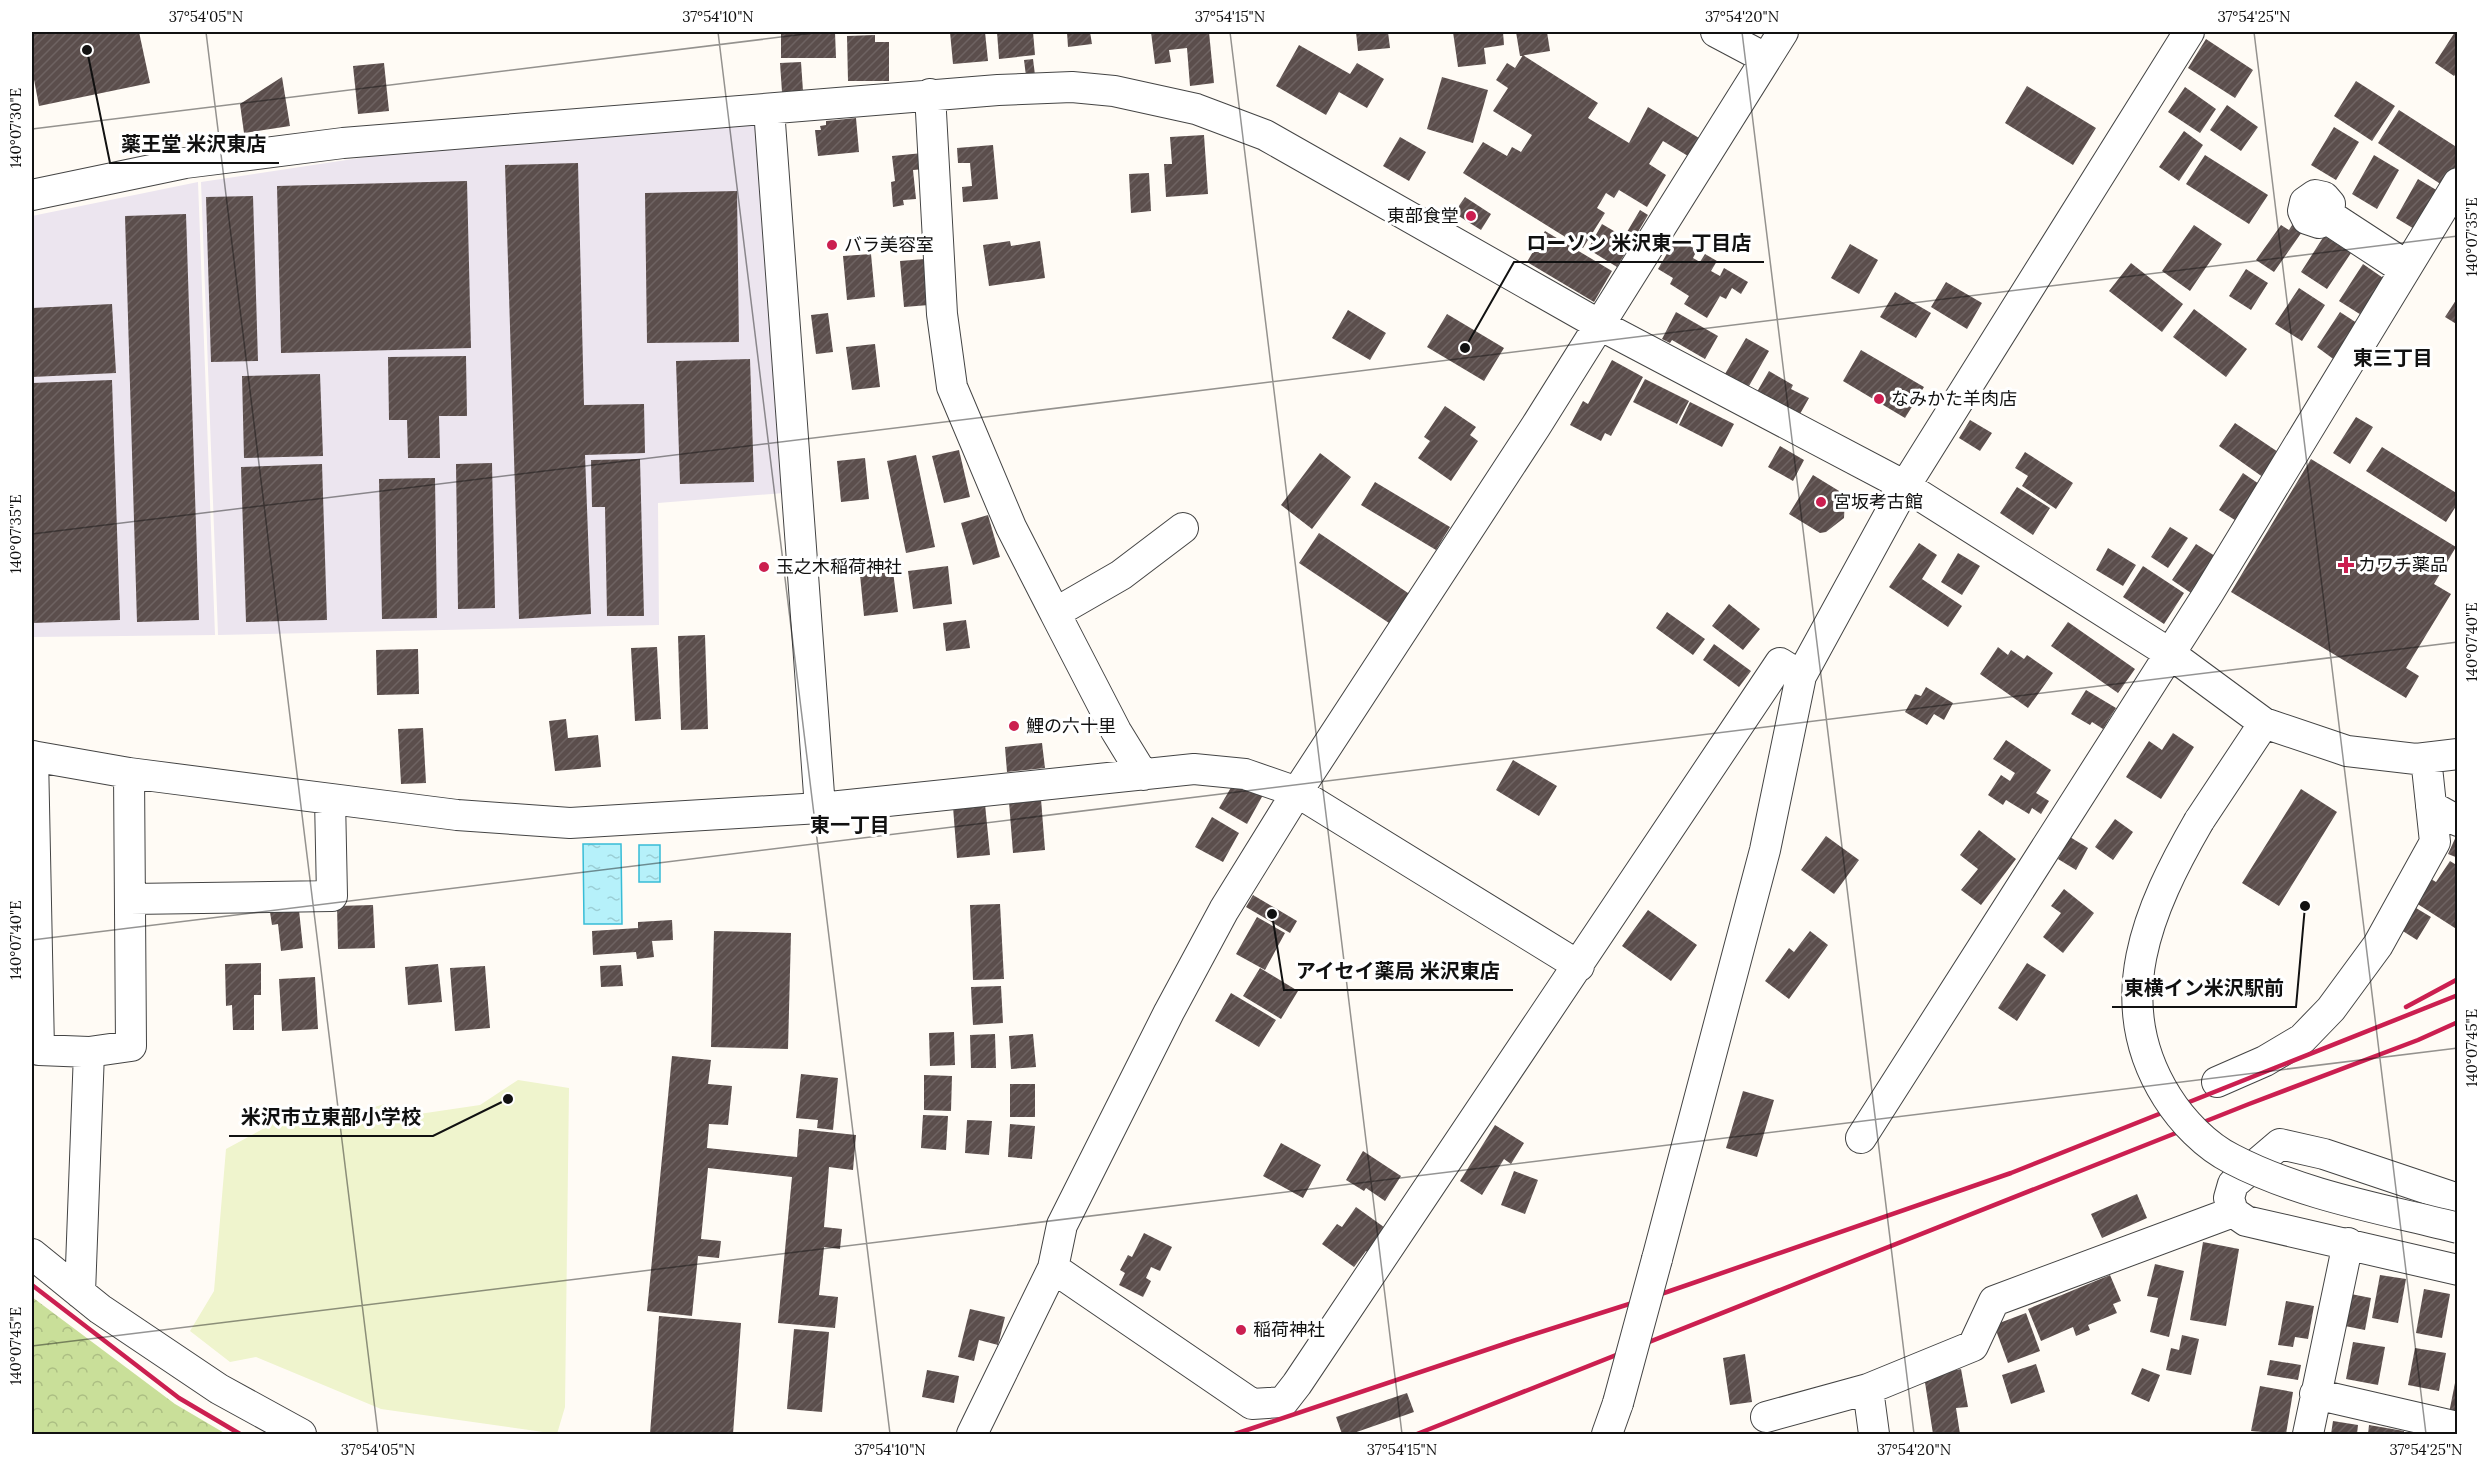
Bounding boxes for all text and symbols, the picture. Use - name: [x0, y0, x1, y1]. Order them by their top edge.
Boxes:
- text: 37°54'05"N: [169, 7, 243, 26]
- text: 37°54'10"N: [682, 7, 754, 26]
- text: 37°54'15"N: [1195, 7, 1265, 26]
- text: 37°54'20"N: [1705, 7, 1779, 26]
- text: 37°54'25"N: [2217, 7, 2291, 26]
- text: 140°07'30"E: [6, 88, 25, 168]
- callout: 薬王堂 米沢東店: [110, 125, 279, 163]
- text: 薬王堂 米沢東店: [121, 131, 267, 156]
- text: 140°07'35"E: [2462, 197, 2481, 277]
- place label: 東部食堂: [1387, 204, 1459, 227]
- marker: 東部食堂: [1464, 209, 1478, 223]
- callout: ローソン 米沢東一丁目店: [1514, 224, 1764, 262]
- text: ローソン 米沢東一丁目店: [1526, 230, 1752, 255]
- place label: バラ美容室: [844, 233, 934, 256]
- marker: バラ美容室: [825, 238, 839, 252]
- district label: 東三丁目: [2353, 345, 2433, 370]
- place label: なみかた羊肉店: [1891, 387, 2017, 410]
- marker: なみかた羊肉店: [1872, 392, 1886, 406]
- place label: 宮坂考古館: [1833, 490, 1923, 513]
- text: 140°07'35"E: [6, 494, 25, 574]
- marker: 宮坂考古館: [1814, 495, 1828, 509]
- place label: カワチ薬品: [2358, 553, 2448, 576]
- place label: 玉之木稲荷神社: [776, 555, 902, 578]
- marker: カワチ薬品: [2339, 558, 2353, 572]
- marker: 玉之木稲荷神社: [757, 560, 771, 574]
- text: 140°07'40"E: [2462, 602, 2481, 682]
- place label: 鯉の六十里: [1026, 714, 1116, 737]
- marker: 鯉の六十里: [1007, 719, 1021, 733]
- district label: 東一丁目: [810, 812, 890, 837]
- text: 140°07'40"E: [6, 900, 25, 980]
- callout: アイセイ薬局 米沢東店: [1284, 952, 1513, 990]
- text: アイセイ薬局 米沢東店: [1296, 958, 1500, 983]
- callout: 東横イン米沢駅前: [2112, 969, 2296, 1007]
- text: 東横イン米沢駅前: [2124, 975, 2284, 1000]
- text: 140°07'45"E: [2462, 1009, 2481, 1087]
- callout: 米沢市立東部小学校: [229, 1098, 433, 1136]
- text: 米沢市立東部小学校: [241, 1104, 421, 1129]
- text: 140°07'45"E: [6, 1307, 25, 1385]
- place label: 稲荷神社: [1253, 1318, 1325, 1341]
- marker: 稲荷神社: [1234, 1323, 1248, 1337]
- text: 37°54'05"N: [341, 1440, 415, 1459]
- text: 37°54'10"N: [854, 1440, 926, 1459]
- text: 37°54'15"N: [1367, 1440, 1437, 1459]
- text: 37°54'20"N: [1877, 1440, 1951, 1459]
- text: 37°54'25"N: [2389, 1440, 2463, 1459]

